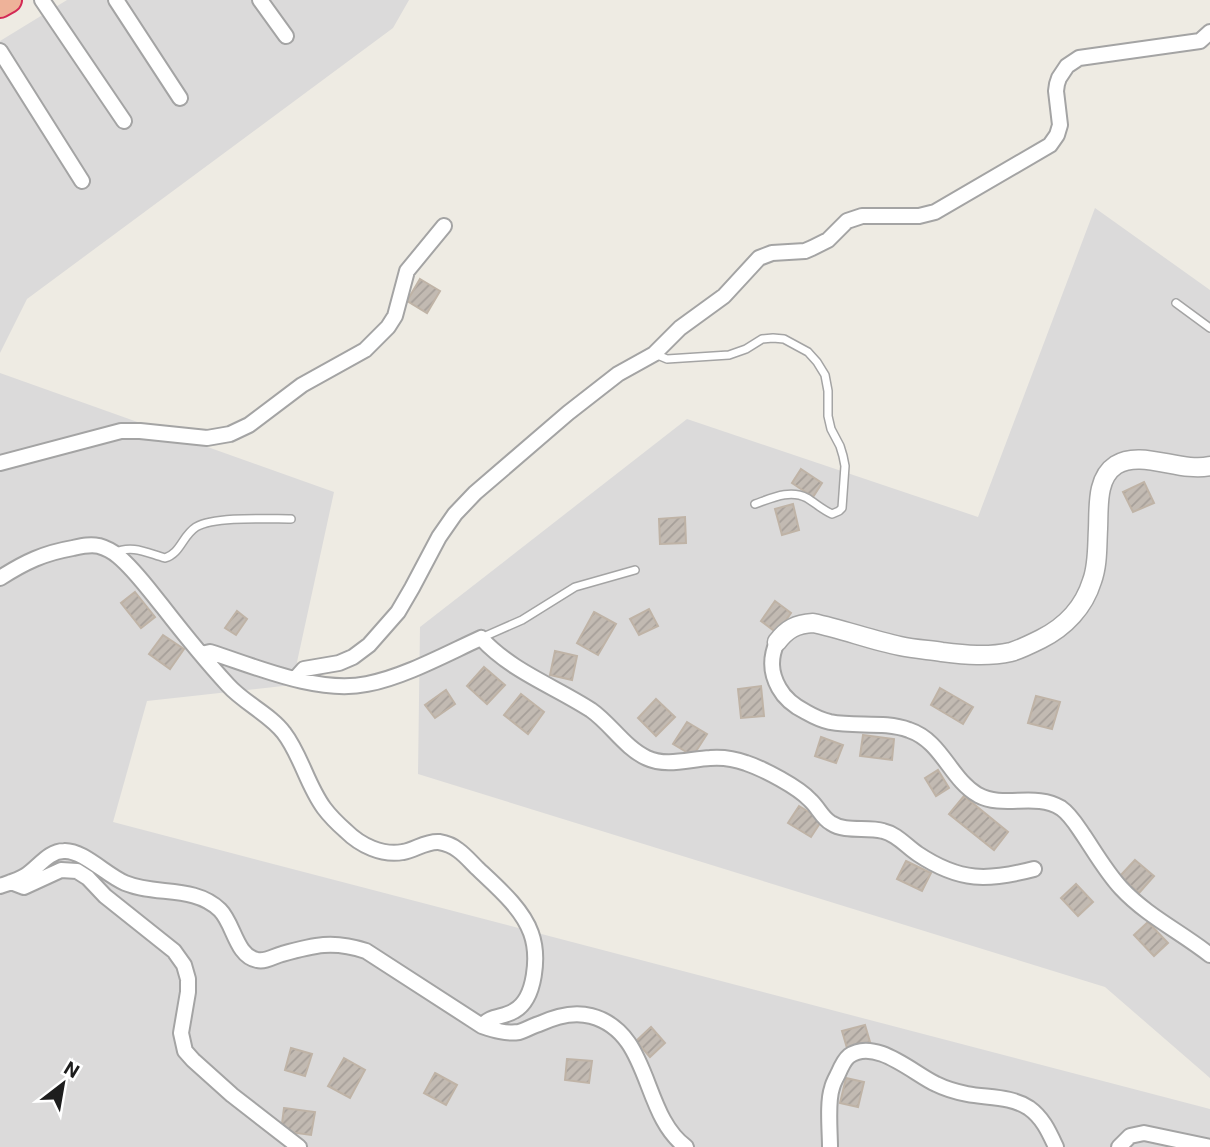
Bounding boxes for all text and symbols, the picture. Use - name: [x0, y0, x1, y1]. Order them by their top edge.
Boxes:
- north arrow: [28, 1049, 98, 1119]
- text: N: [60, 1057, 83, 1083]

